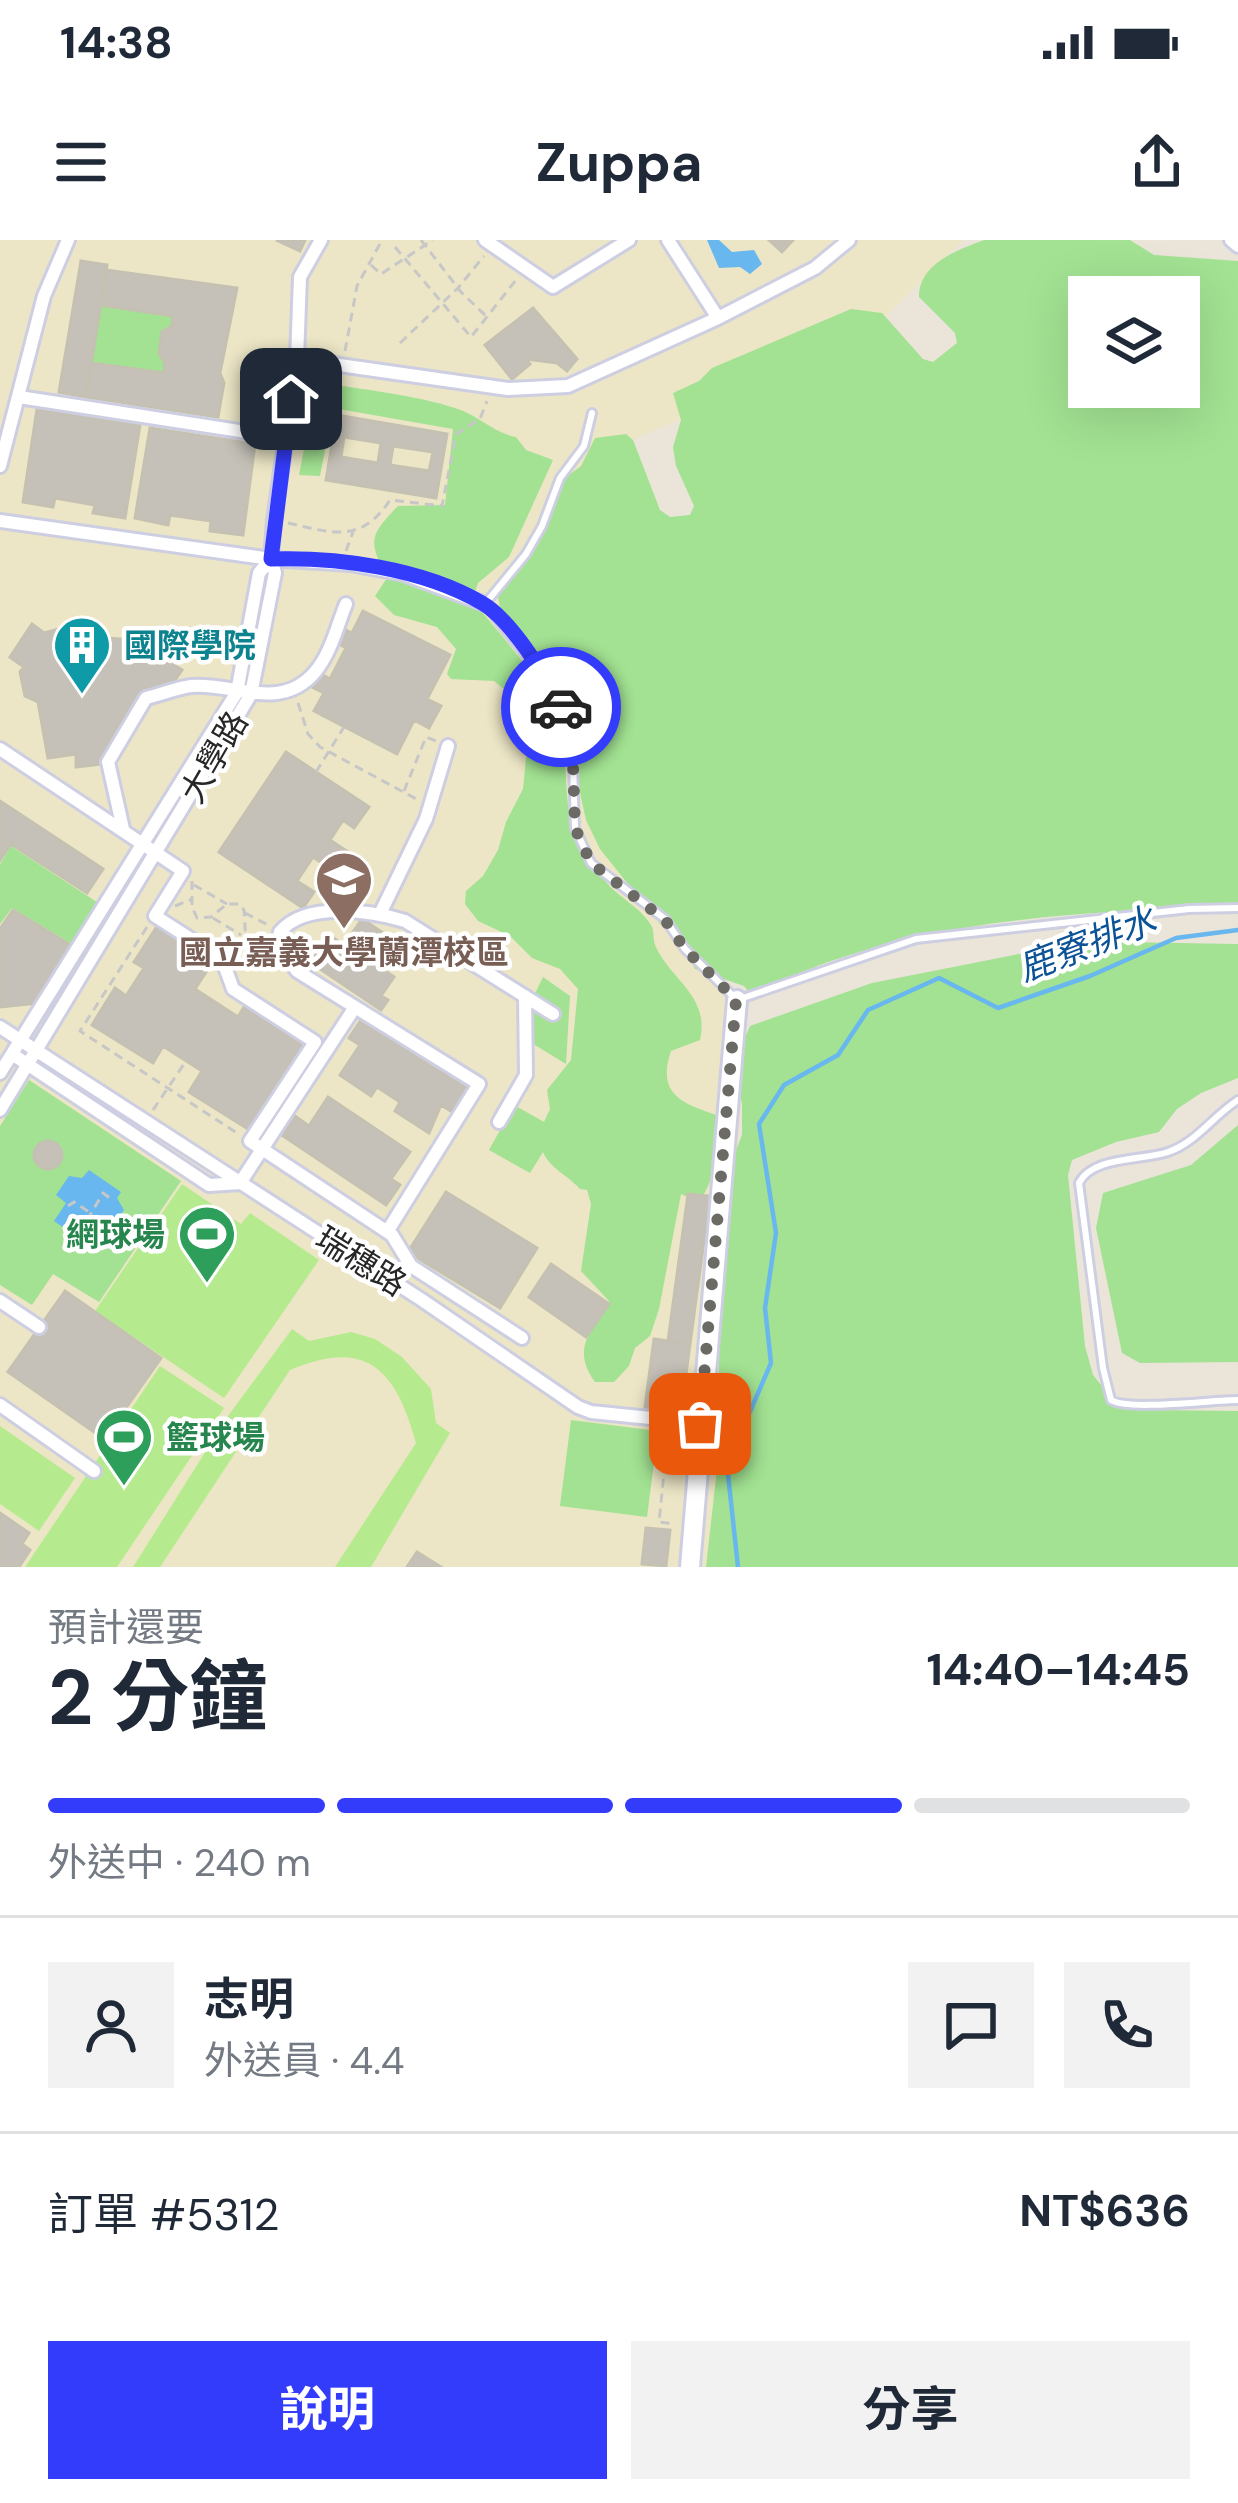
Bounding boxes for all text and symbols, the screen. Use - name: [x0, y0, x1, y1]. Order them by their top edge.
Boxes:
- text: 14:38: [60, 13, 173, 72]
- text: Zuppa: [536, 127, 702, 198]
- icon: menu: [48, 129, 114, 195]
- icon: share: [1124, 129, 1190, 195]
- map controls: [1068, 276, 1200, 408]
- button: layers: [1068, 276, 1200, 408]
- pin: [240, 348, 342, 450]
- icon: home: [258, 366, 324, 432]
- building icon: 國際學院: [51, 614, 113, 696]
- place label: 國際學院: [124, 624, 256, 667]
- courier: [501, 647, 621, 767]
- icon: car: [528, 674, 594, 740]
- street label: 大學路: [171, 703, 257, 811]
- school or university icon: 國立嘉義大學蘭潭校區: [313, 849, 375, 931]
- water label: 鹿寮排水: [1011, 896, 1164, 992]
- place label: 國立嘉義大學蘭潭校區: [179, 931, 509, 974]
- sports icon: 網球場: [176, 1203, 238, 1285]
- place label: 網球場: [66, 1213, 165, 1256]
- street label: 瑞穗路: [308, 1217, 414, 1305]
- pin: [649, 1373, 751, 1475]
- icon: bag: [667, 1391, 733, 1457]
- sports icon: 籃球場: [93, 1406, 155, 1488]
- place label: 籃球場: [166, 1416, 265, 1459]
- text: 預計還要: [48, 1602, 204, 1653]
- text: 14:40–14:45: [926, 1640, 1190, 1699]
- text: 2 分鐘: [48, 1647, 267, 1748]
- text: 外送中 · 240 m: [48, 1837, 311, 1888]
- button: person: [48, 1962, 174, 2088]
- button: chat: [908, 1962, 1034, 2088]
- button: phone: [1064, 1962, 1190, 2088]
- text: 志明: [204, 1970, 294, 2029]
- text: 外送員 · 4.4: [204, 2035, 405, 2086]
- text: NT$636: [1019, 2181, 1190, 2240]
- text: 訂單 #5312: [48, 2185, 279, 2244]
- button: 說明: [48, 2341, 607, 2479]
- button: 分享: [631, 2341, 1190, 2479]

